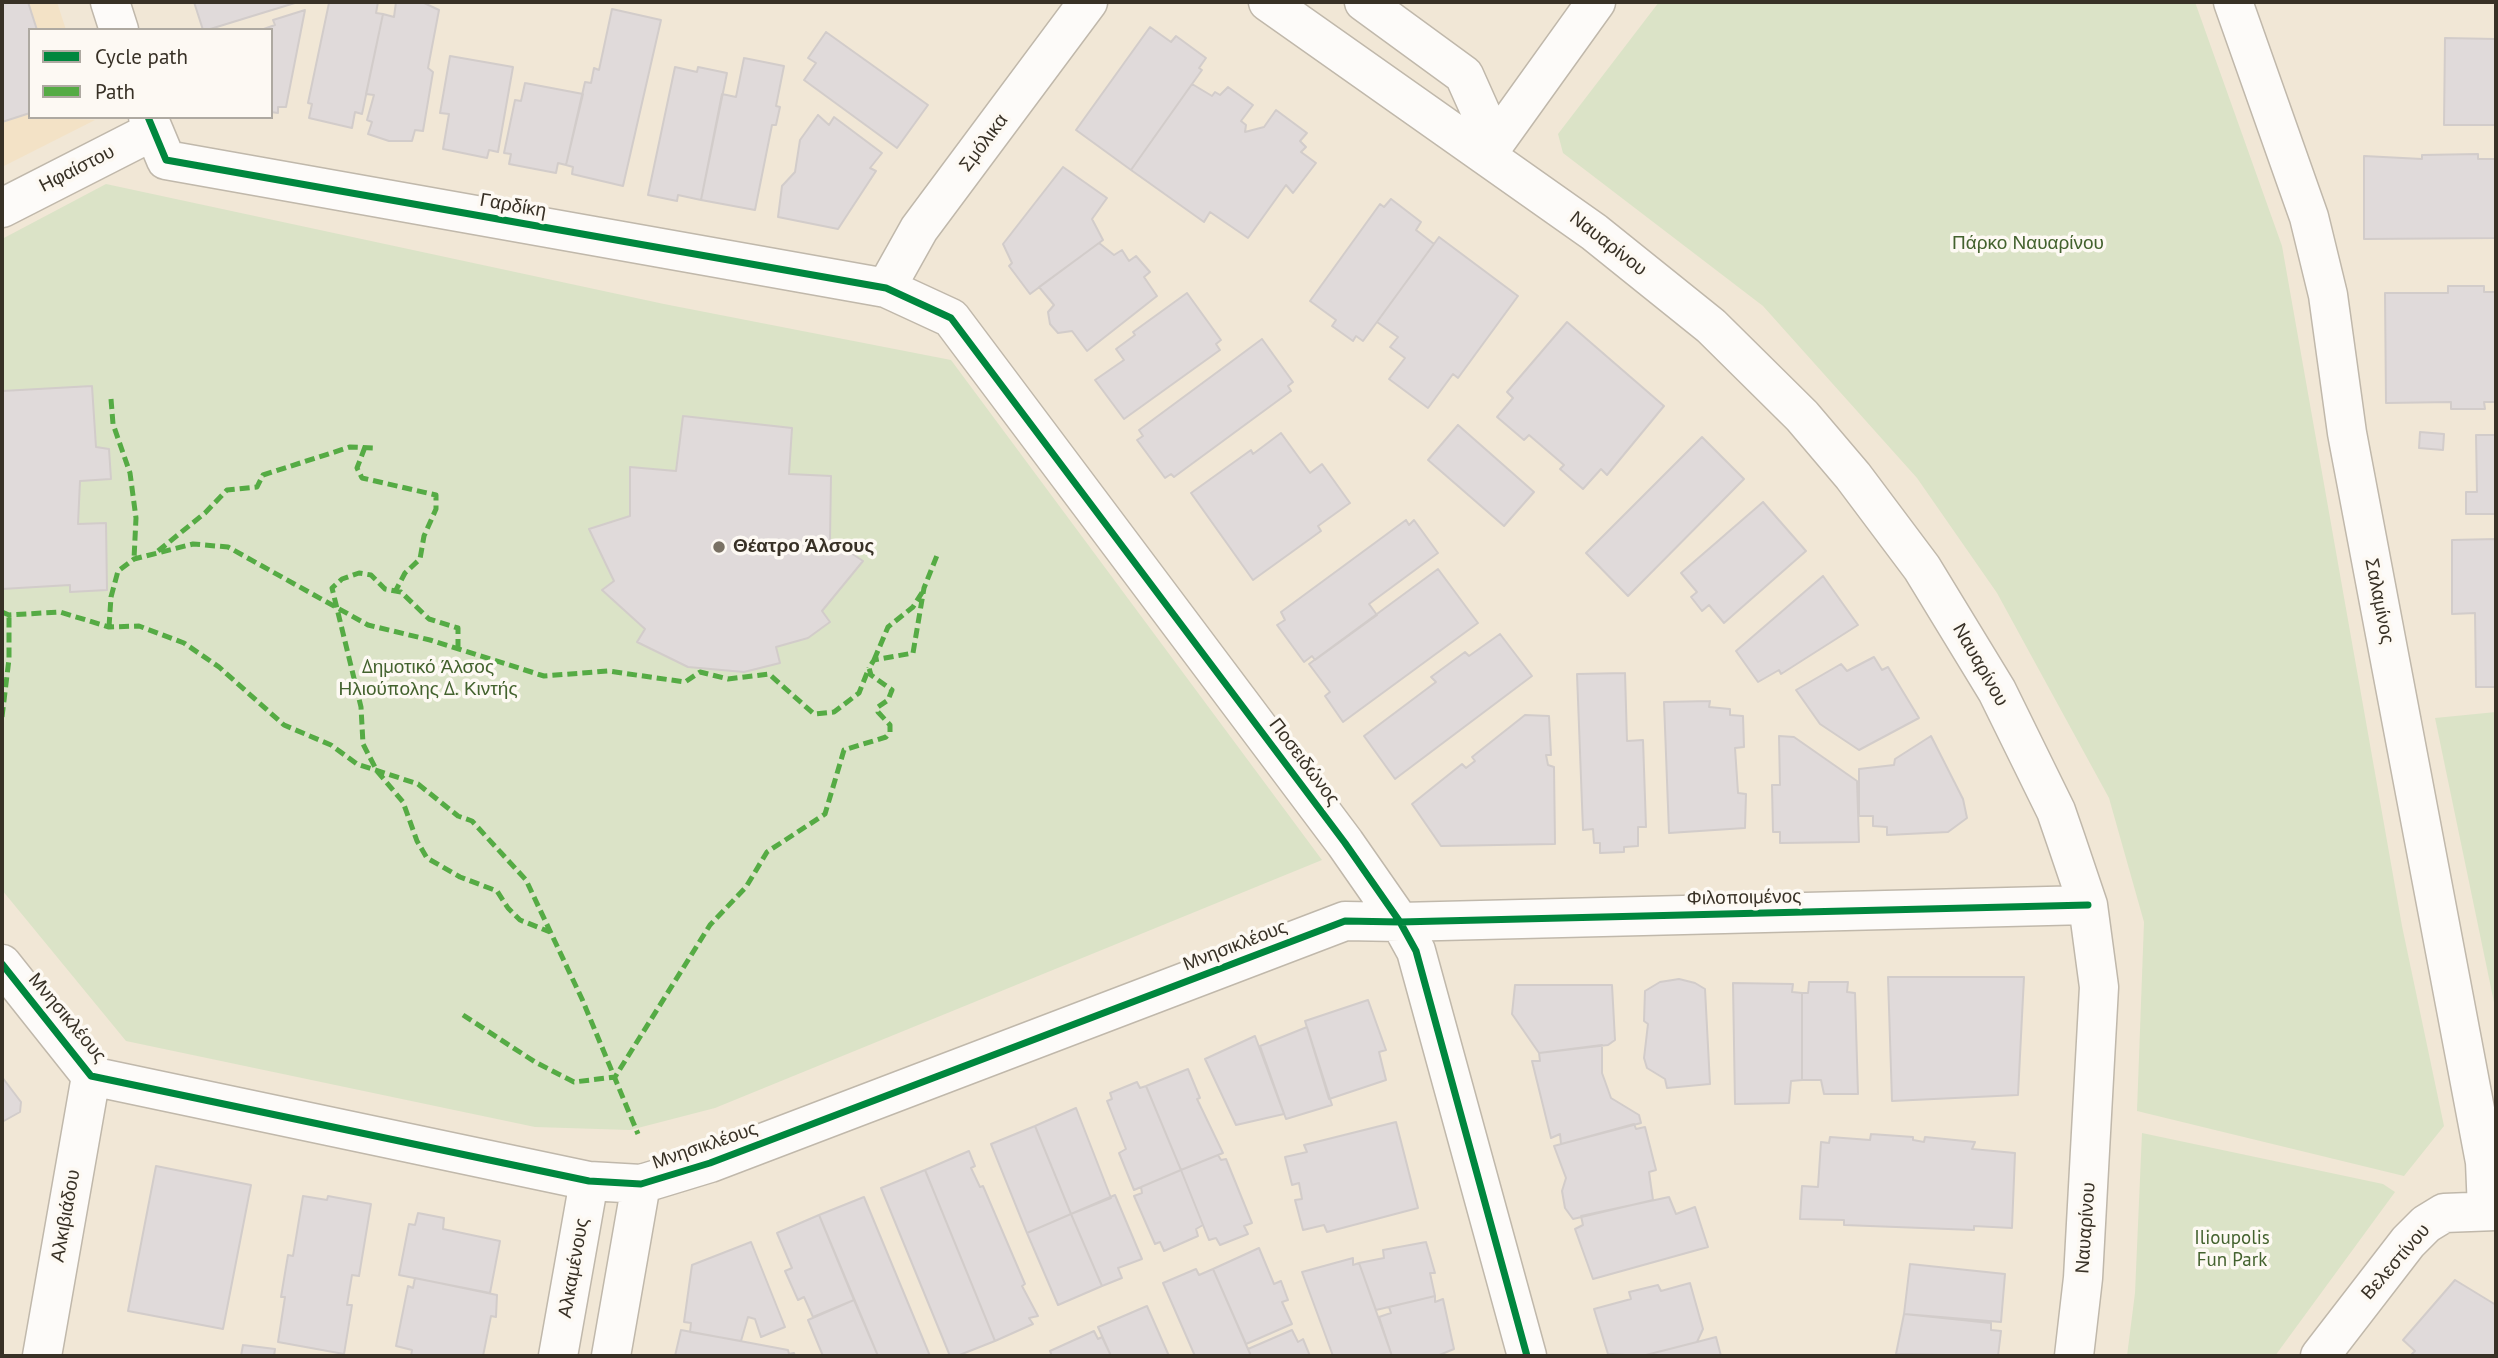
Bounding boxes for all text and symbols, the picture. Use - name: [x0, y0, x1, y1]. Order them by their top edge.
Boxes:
- legend: [28, 28, 273, 119]
- text: Cycle path: [95, 43, 188, 70]
- text: Path: [95, 78, 135, 105]
- street label: Σμόλικα: [955, 110, 1013, 176]
- street label: Ηφαίστου: [36, 140, 118, 198]
- street label: Γαρδίκη: [478, 189, 548, 223]
- street label: Ναυαρίνου: [1565, 207, 1651, 281]
- park label: Πάρκο Ναυαρίνου: [1952, 233, 2104, 255]
- place label: Θέατρο Άλσους: [733, 536, 874, 558]
- marker: Θέατρο Άλσους: [711, 539, 727, 555]
- street label: Σαλαμίνος: [2360, 556, 2398, 646]
- street label: Ναυαρίνου: [1947, 620, 2013, 710]
- park label: Δημοτικό Άλσος Ηλιούπολης Δ. Κιντής: [338, 657, 518, 701]
- street label: Ποσειδώνος: [1264, 714, 1344, 810]
- street label: Φιλοποιμένος: [1686, 886, 1802, 910]
- street label: Μνησικλέους: [1180, 916, 1290, 976]
- street label: Μνησικλέους: [23, 969, 111, 1067]
- street label: Μνησικλέους: [650, 1117, 760, 1175]
- street label: Αλκιβιάδου: [47, 1168, 85, 1264]
- street label: Ναυαρίνου: [2071, 1182, 2101, 1274]
- street label: Αλκαμένους: [554, 1216, 594, 1320]
- street label: Βελεστίνου: [2357, 1219, 2435, 1305]
- park label: Ilioupolis Fun Park: [2194, 1228, 2270, 1272]

